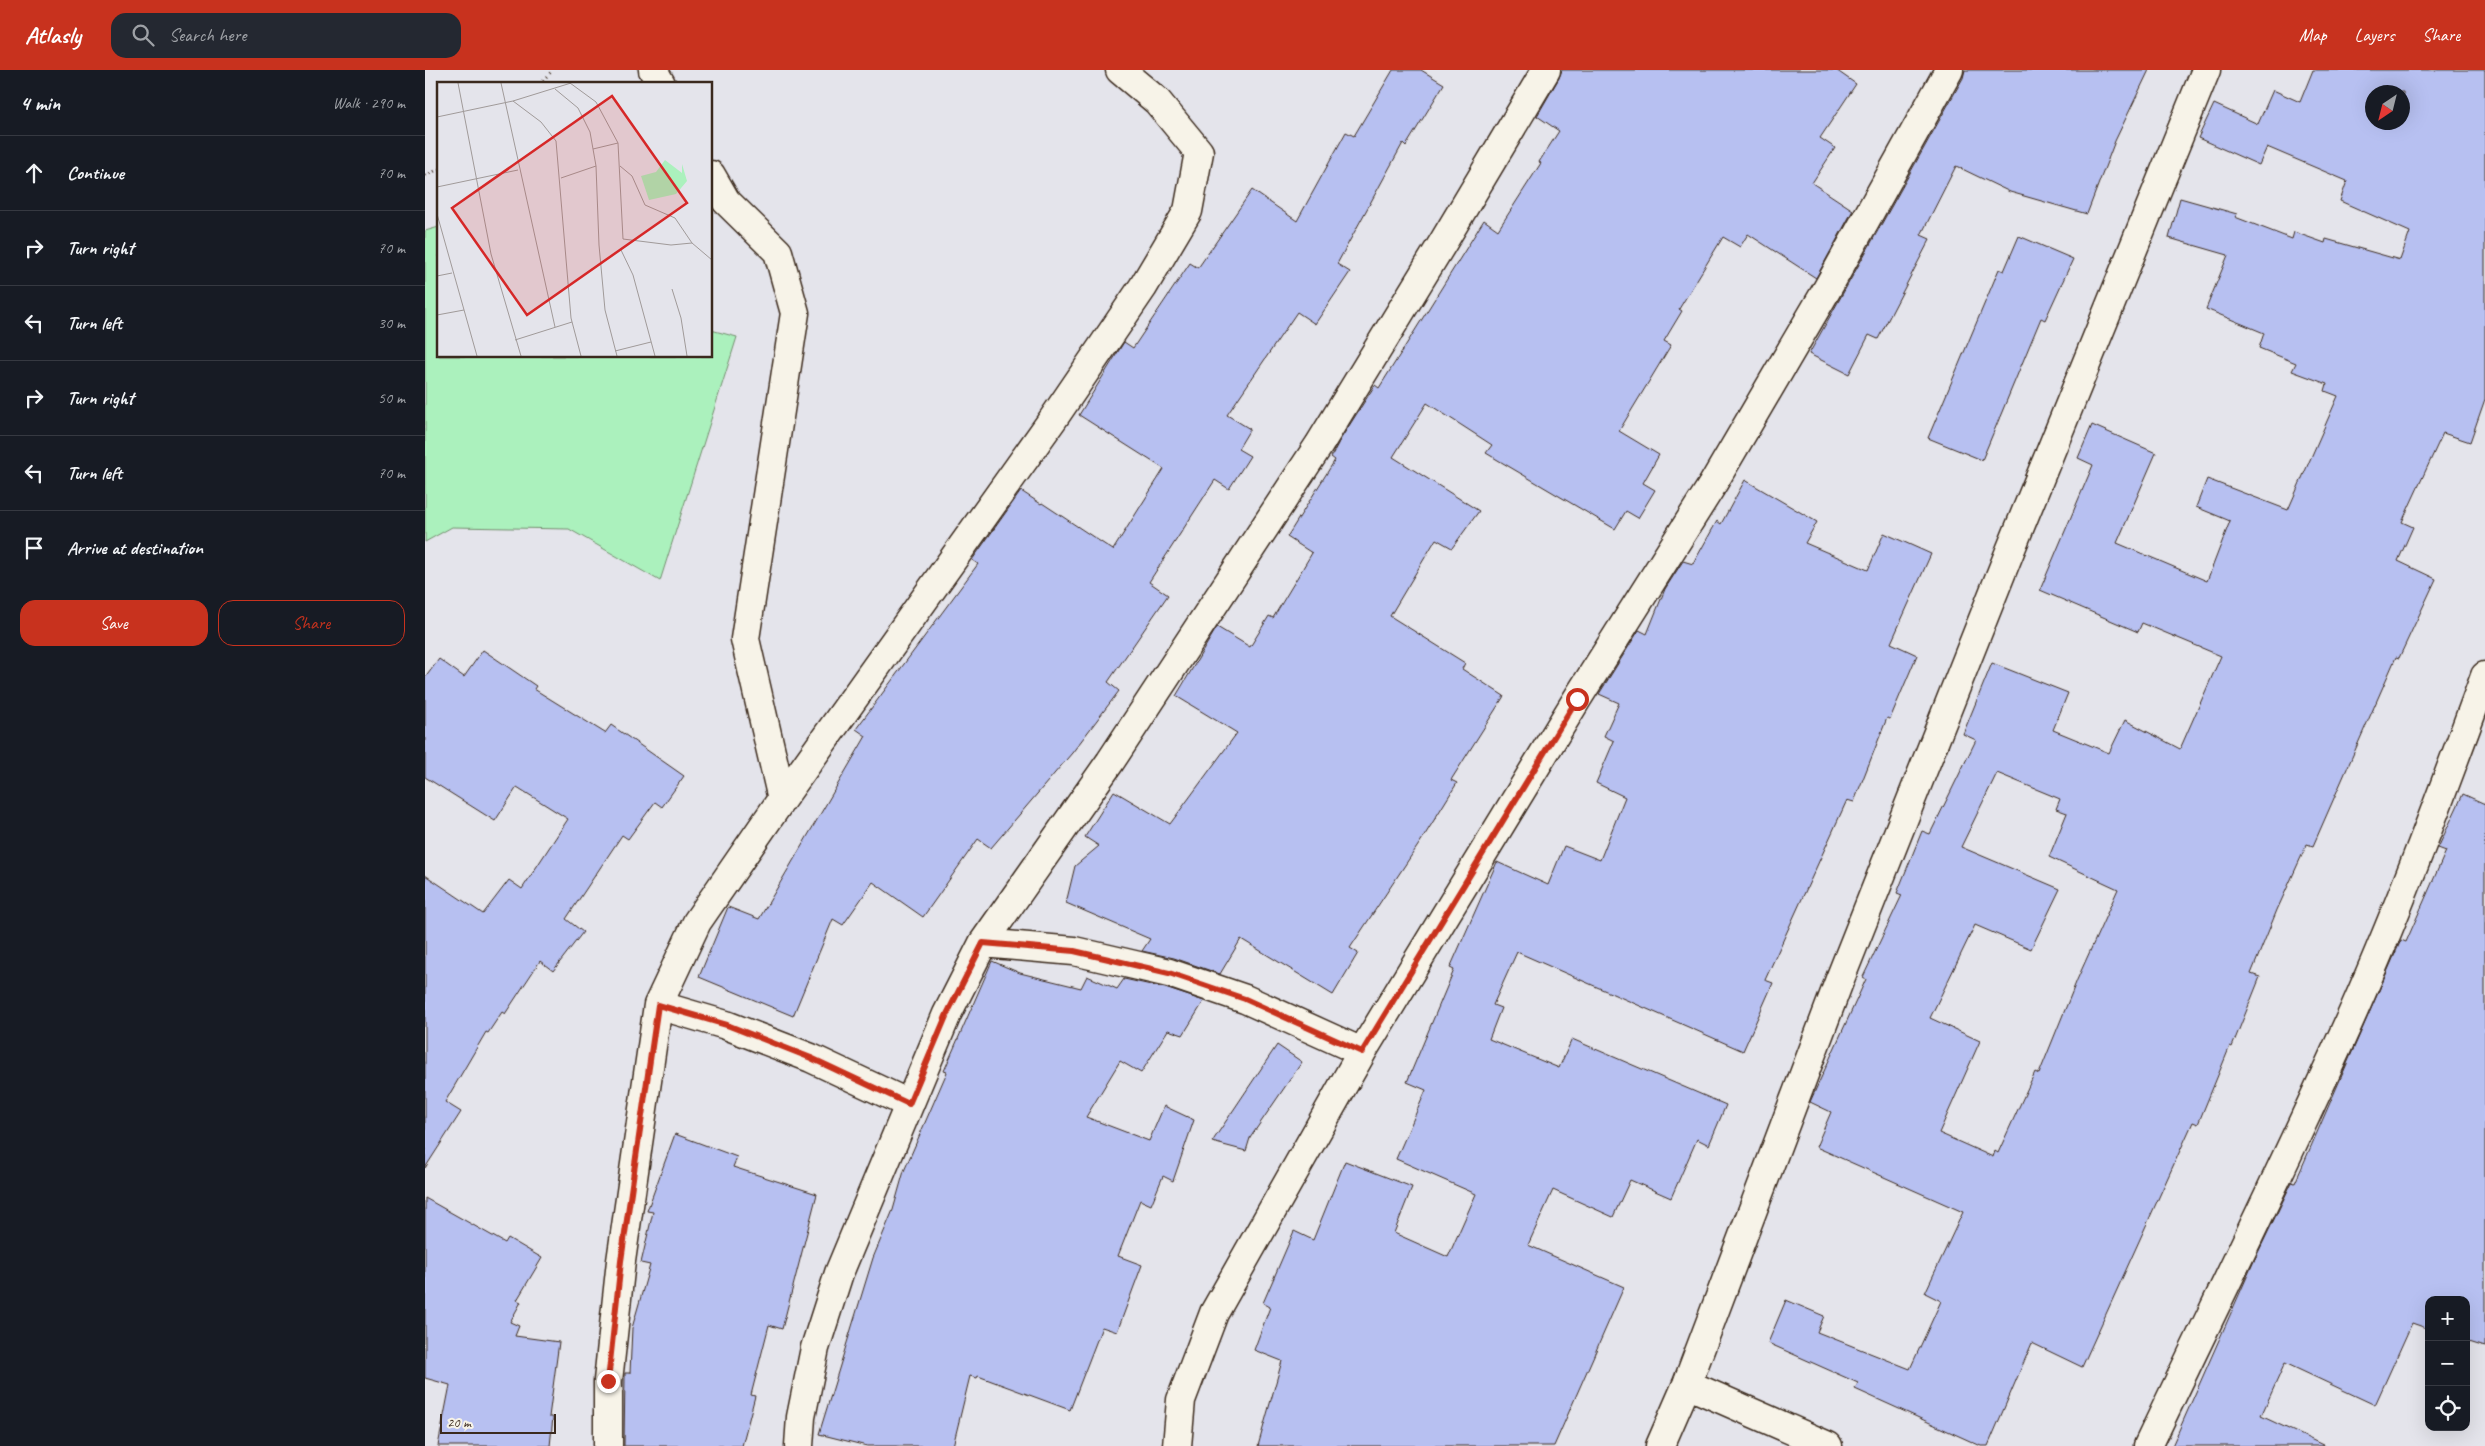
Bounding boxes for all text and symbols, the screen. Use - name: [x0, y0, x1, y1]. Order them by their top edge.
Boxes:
- search box: [111, 13, 461, 58]
- text: Atlasly: [25, 20, 81, 50]
- icon: search: [129, 21, 157, 49]
- text: Search here: [169, 23, 246, 47]
- text: Map: [2299, 24, 2327, 46]
- text: Layers: [2355, 24, 2394, 46]
- text: Share: [2422, 24, 2460, 46]
- inset map: [437, 82, 713, 358]
- north arrow: [2365, 85, 2410, 130]
- text: 4 min: [20, 90, 60, 116]
- text: Walk · 290 m: [333, 93, 405, 113]
- icon: ahead: [20, 159, 48, 187]
- text: Continue: [67, 161, 124, 185]
- text: 70 m: [378, 163, 405, 183]
- icon: right: [20, 234, 48, 262]
- text: Turn right: [67, 236, 134, 260]
- text: 70 m: [378, 238, 405, 258]
- icon: left: [20, 309, 48, 337]
- text: Turn left: [67, 311, 122, 335]
- text: 30 m: [378, 313, 405, 333]
- icon: right: [20, 384, 48, 412]
- text: Turn right: [67, 386, 134, 410]
- text: 50 m: [378, 388, 405, 408]
- icon: left: [20, 459, 48, 487]
- text: Turn left: [67, 461, 122, 485]
- text: 70 m: [378, 463, 405, 483]
- icon: arrive: [20, 534, 48, 562]
- text: Arrive at destination: [67, 536, 203, 560]
- button: Save: [20, 600, 208, 646]
- button: Share: [218, 600, 405, 646]
- route start: [1566, 688, 1589, 711]
- map controls: [2425, 1296, 2470, 1431]
- button: +: [2425, 1296, 2470, 1341]
- button: −: [2425, 1341, 2470, 1386]
- route end: [597, 1370, 620, 1393]
- button: locate: [2425, 1386, 2470, 1431]
- scale bar: [440, 1411, 556, 1434]
- text: 20 m: [447, 1414, 471, 1431]

